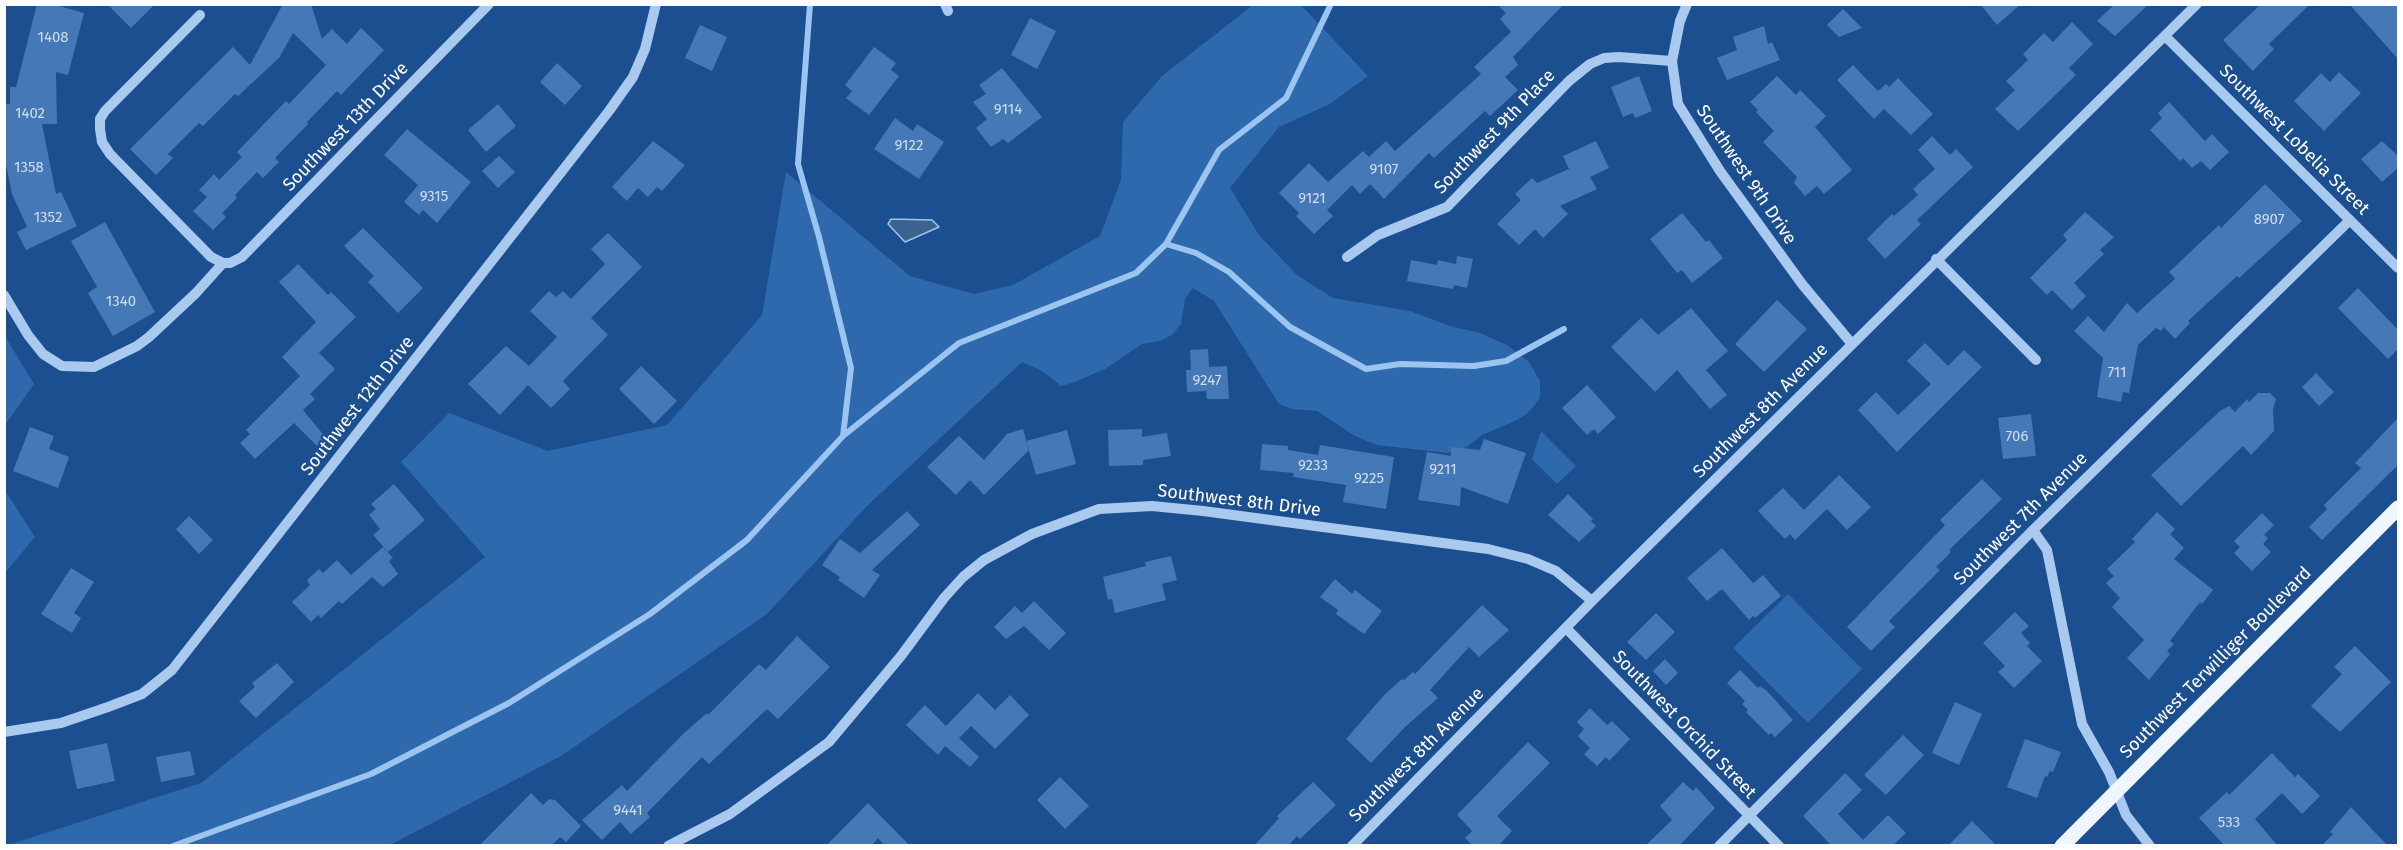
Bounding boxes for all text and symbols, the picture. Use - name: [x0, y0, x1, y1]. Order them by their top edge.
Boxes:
- house number: 1408: [37, 29, 69, 47]
- street label: Southwest 13th Drive: [279, 58, 413, 196]
- street label: Southwest Lobelia Street: [2214, 60, 2374, 220]
- street label: Southwest 9th Place: [1430, 65, 1560, 199]
- house number: 9114: [994, 101, 1022, 119]
- street label: Southwest 9th Drive: [1691, 101, 1801, 249]
- house number: 1402: [15, 105, 45, 123]
- house number: 9122: [895, 137, 923, 155]
- house number: 1358: [14, 159, 44, 177]
- house number: 9107: [1370, 161, 1398, 179]
- house number: 9315: [420, 188, 448, 206]
- house number: 9121: [1298, 190, 1326, 208]
- house number: 1352: [34, 209, 62, 227]
- house number: 8907: [2254, 211, 2284, 229]
- house number: 1340: [106, 293, 136, 311]
- street label: Southwest 12th Drive: [297, 332, 419, 480]
- street label: Southwest 8th Avenue: [1689, 339, 1833, 483]
- house number: 711: [2107, 364, 2127, 382]
- house number: 9247: [1193, 372, 1221, 390]
- house number: 706: [2006, 428, 2028, 446]
- street label: Southwest 7th Avenue: [1950, 448, 2092, 590]
- house number: 9233: [1298, 457, 1328, 475]
- house number: 9211: [1429, 461, 1457, 479]
- house number: 9225: [1354, 470, 1384, 488]
- street label: Southwest 8th Drive: [1156, 480, 1322, 522]
- street label: Southwest Terwilliger Boulevard: [2116, 563, 2316, 763]
- street label: Southwest Orchid Street: [1608, 646, 1760, 804]
- street label: Southwest 8th Avenue: [1345, 683, 1489, 827]
- house number: 9441: [613, 802, 643, 820]
- house number: 533: [2218, 814, 2240, 832]

